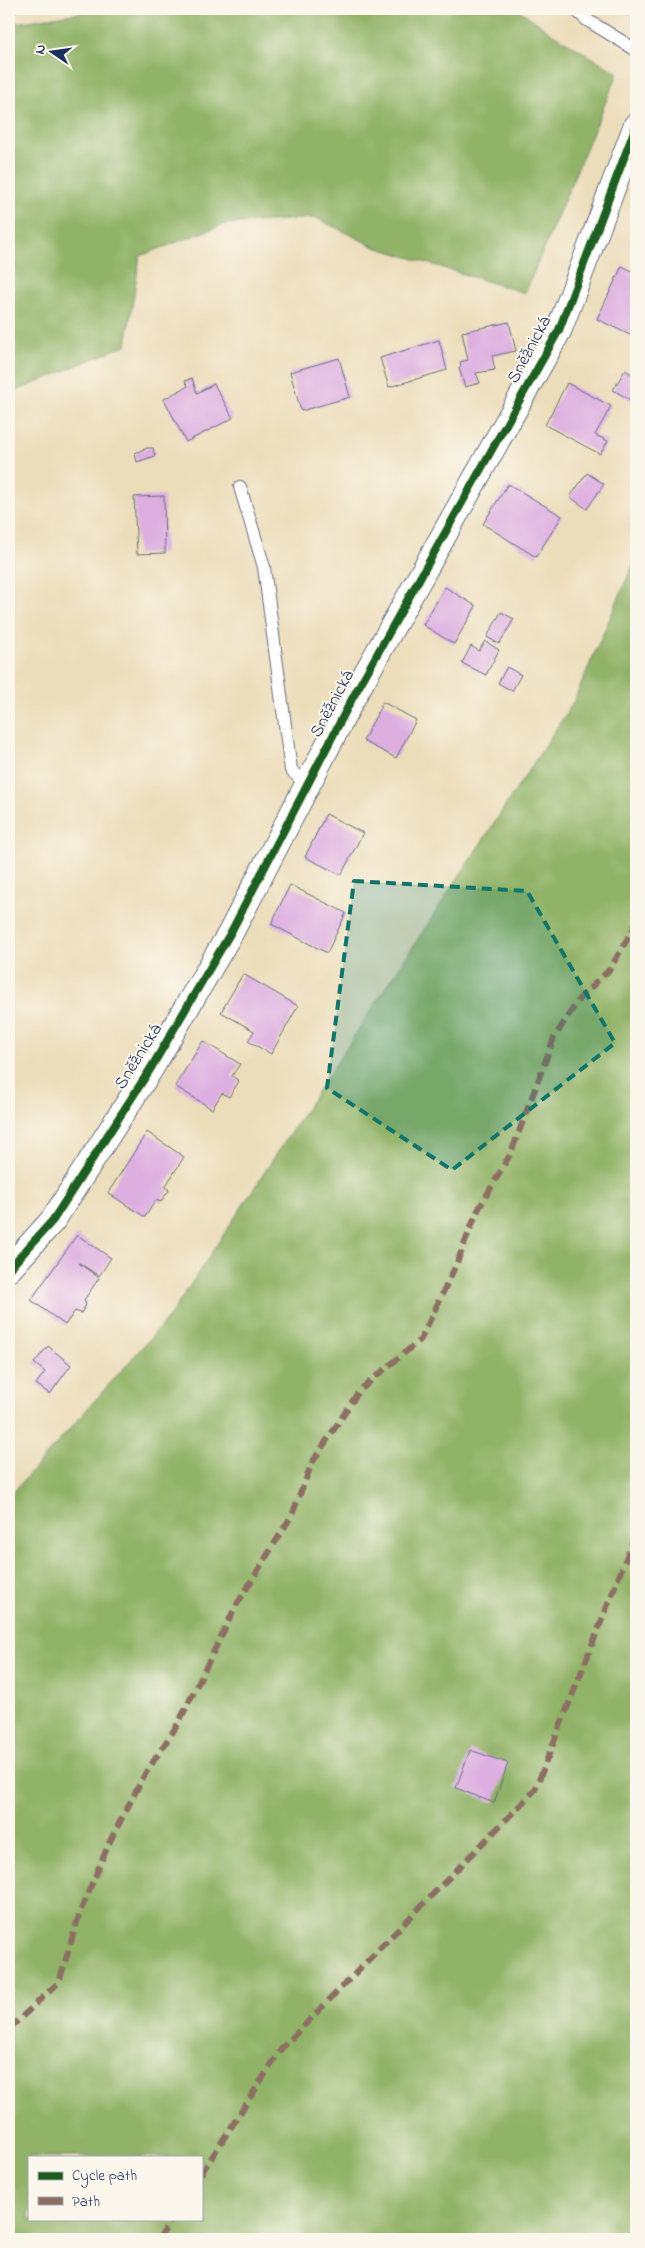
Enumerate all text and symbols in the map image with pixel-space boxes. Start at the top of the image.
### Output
north arrow [28,28,78,78]
text: N [30,42,52,56]
street label: Sněžnická [501,312,559,388]
street label: Sněžnická [304,666,362,742]
street label: Sněžnická [109,1019,169,1095]
legend [28,2156,202,2220]
text: Cycle path [72,2165,137,2188]
text: Path [72,2191,100,2213]

